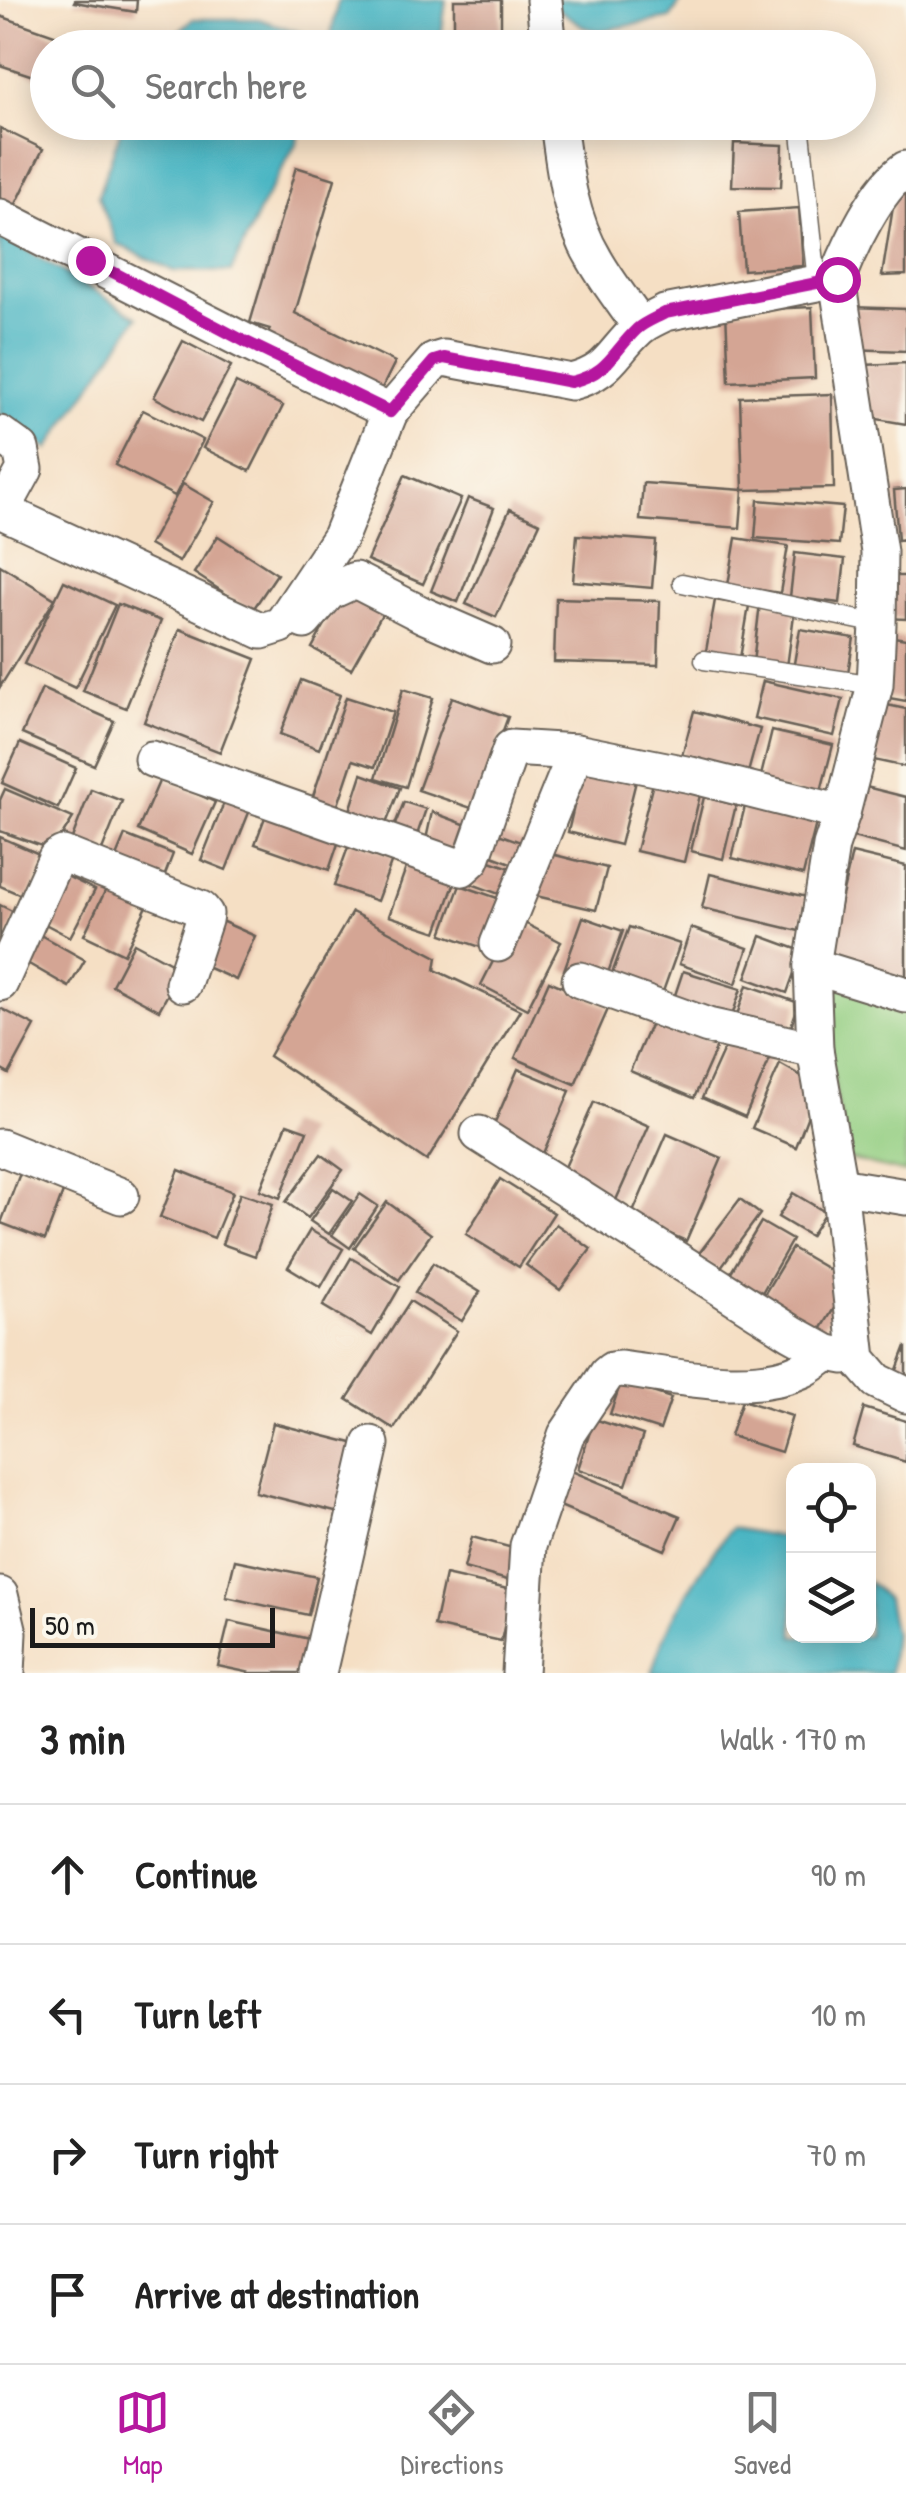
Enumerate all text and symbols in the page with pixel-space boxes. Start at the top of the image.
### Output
search box [30,30,876,140]
icon: search [65,58,120,113]
text: Search here [145,59,307,111]
route end [68,238,114,284]
route start [815,257,861,303]
map controls [786,1463,876,1643]
button: locate [786,1463,876,1553]
button: layers [786,1553,876,1643]
scale bar [30,1603,275,1648]
text: 50 m [45,1606,95,1644]
text: 3 min [40,1710,125,1767]
text: Walk · 170 m [720,1717,866,1760]
icon: ahead [40,1847,95,1902]
text: Continue [135,1848,257,1900]
text: 90 m [811,1853,866,1896]
icon: left [40,1987,95,2042]
text: Turn left [135,1988,260,2040]
text: 10 m [811,1993,866,2036]
icon: right [40,2127,95,2182]
text: Turn right [135,2128,278,2180]
text: 70 m [807,2133,866,2176]
icon: arrive [40,2267,95,2322]
text: Arrive at destination [135,2268,419,2320]
tab: Map [115,2385,170,2483]
tab: Directions [400,2385,503,2483]
tab: Saved [734,2385,791,2483]

